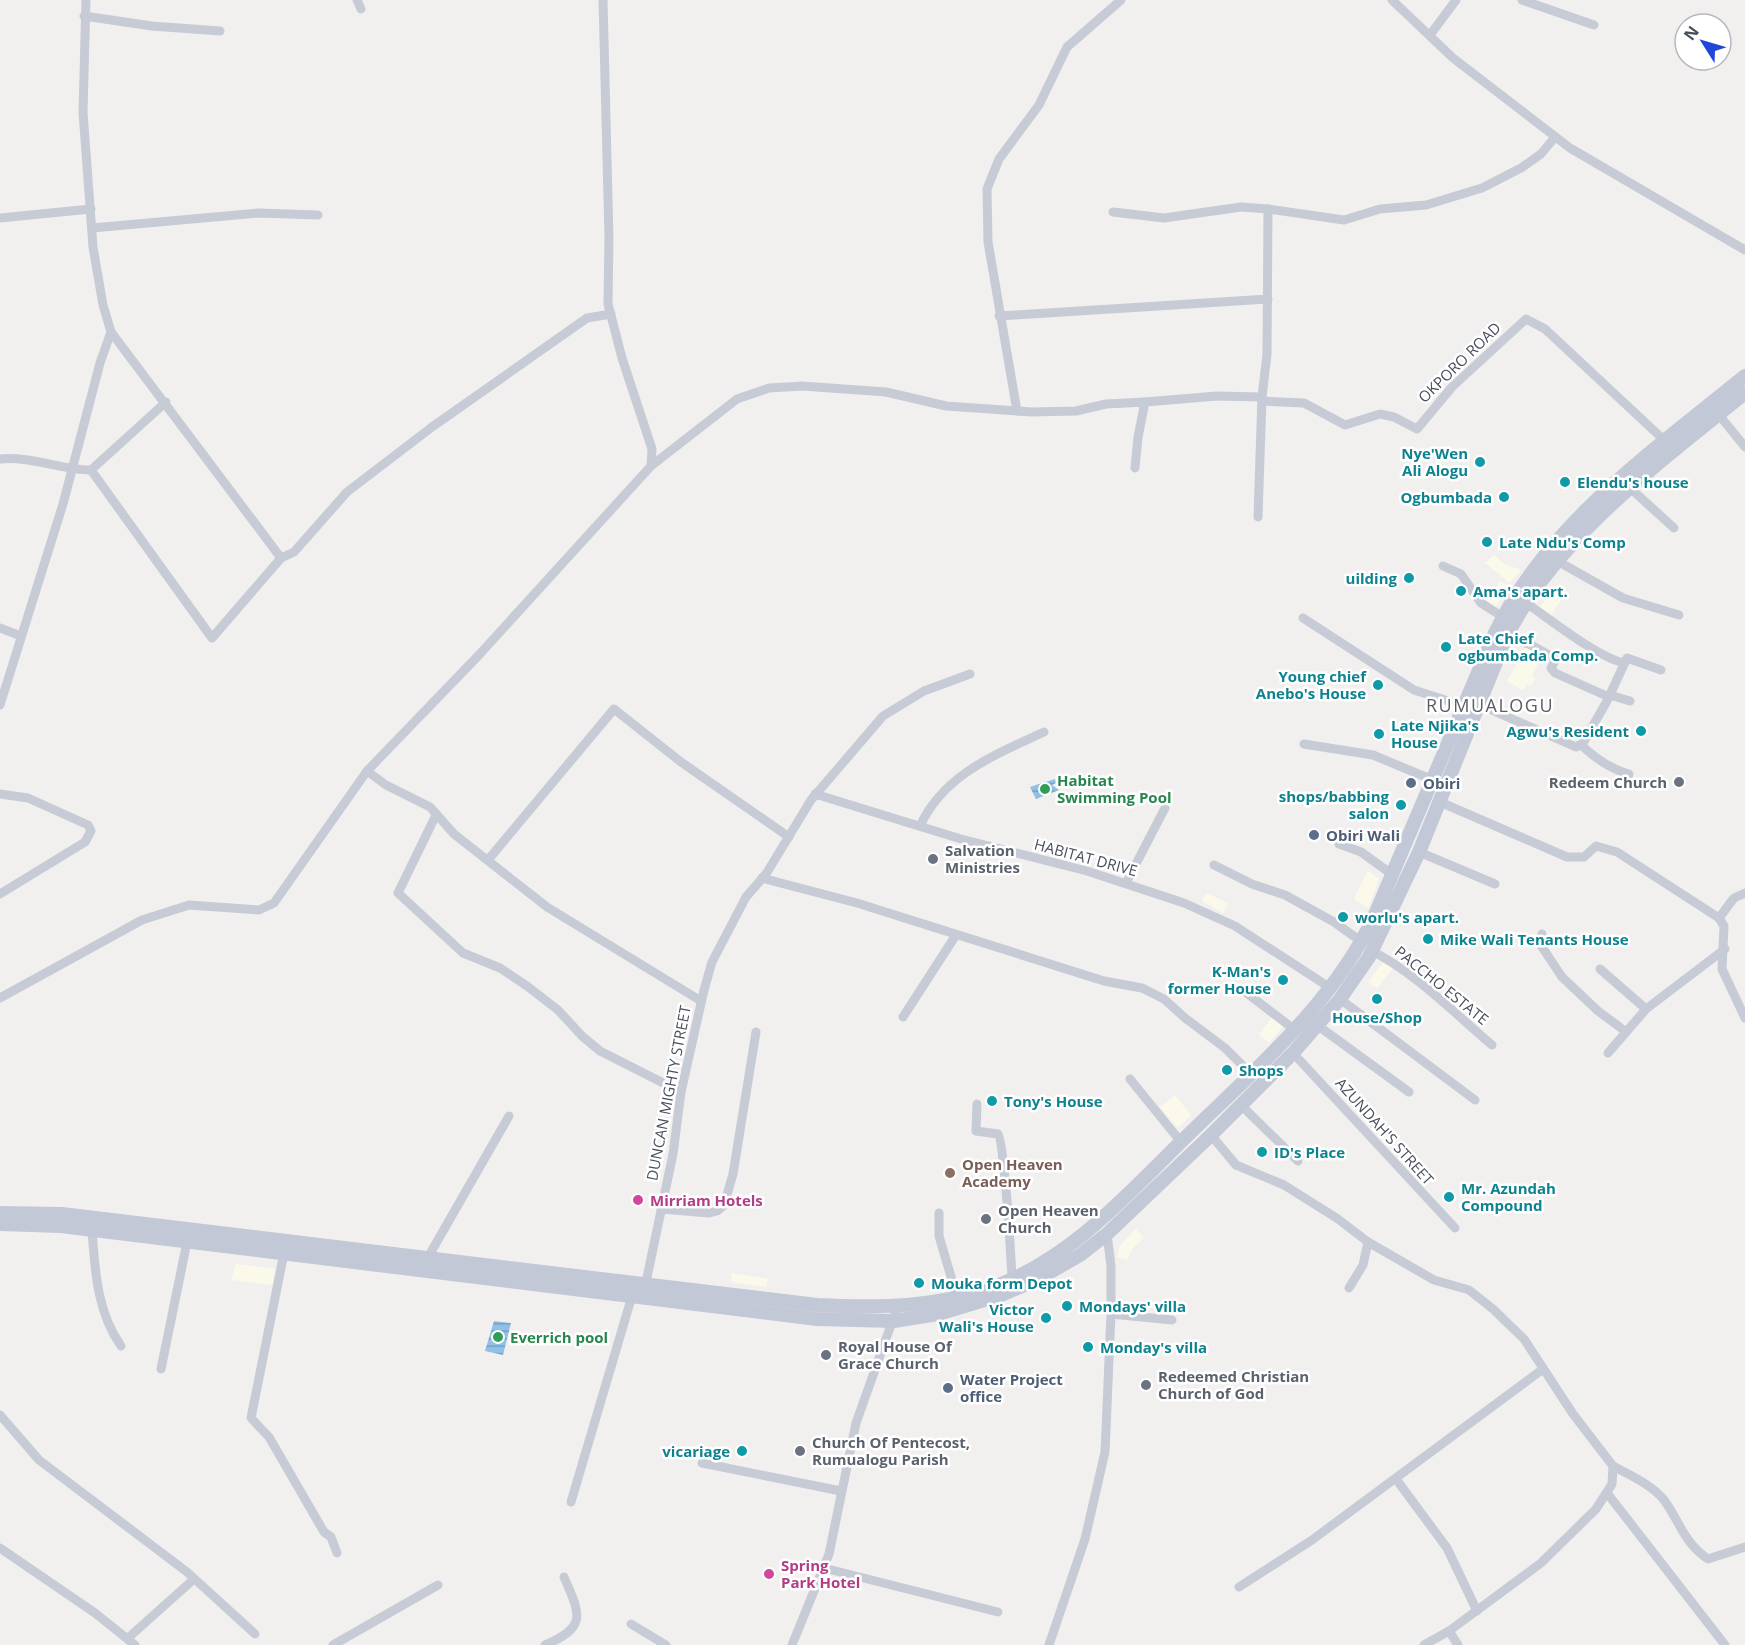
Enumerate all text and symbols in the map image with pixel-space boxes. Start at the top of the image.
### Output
north arrow [1673,12,1733,72]
text: N [1678,21,1704,45]
street label: OKPORO ROAD [1413,317,1505,407]
place label: Nye'Wen Ali Alogu [1401,443,1468,480]
marker: Nye'Wen Ali Alogu [1473,455,1487,469]
place label: Elendu's house [1577,472,1689,492]
marker: Elendu's house [1558,475,1572,489]
place label: Ogbumbada [1400,487,1492,507]
marker: Ogbumbada [1497,490,1511,504]
place label: Late Ndu's Comp [1499,532,1626,552]
marker: Late Ndu's Comp [1480,535,1494,549]
place label: uilding [1346,568,1398,588]
marker: uilding [1402,571,1416,585]
place label: Ama's apart. [1473,581,1568,601]
marker: Ama's apart. [1454,584,1468,598]
place label: Late Chief ogbumbada Comp. [1458,628,1598,665]
marker: Late Chief ogbumbada Comp. [1439,640,1453,654]
place label: Young chief Anebo's House [1256,666,1367,703]
marker: Young chief Anebo's House [1371,678,1385,692]
district label: RUMUALOGU [1426,693,1554,717]
place label: Late Njika's House [1391,715,1479,752]
place label: Agwu's Resident [1507,721,1629,741]
marker: Agwu's Resident [1634,724,1648,738]
marker: Late Njika's House [1372,727,1386,741]
place label: Habitat Swimming Pool [1057,770,1172,807]
place label: Redeem Church [1549,772,1667,792]
place label: Obiri [1423,773,1460,793]
marker: Redeem Church [1672,775,1686,789]
marker: Obiri [1404,776,1418,790]
marker: Habitat Swimming Pool [1038,782,1052,796]
place label: shops/babbing salon [1279,786,1390,823]
marker: shops/babbing salon [1394,798,1408,812]
place label: Obiri Wali [1326,825,1400,845]
marker: Obiri Wali [1307,828,1321,842]
street label: HABITAT DRIVE [1032,834,1140,880]
place label: Salvation Ministries [945,840,1020,877]
marker: Salvation Ministries [926,852,940,866]
place label: worlu's apart. [1355,907,1459,927]
marker: worlu's apart. [1336,910,1350,924]
place label: Mike Wali Tenants House [1440,929,1629,949]
marker: Mike Wali Tenants House [1421,932,1435,946]
street label: PACCHO ESTATE [1391,941,1493,1029]
place label: K-Man's former House [1168,961,1271,998]
marker: K-Man's former House [1276,973,1290,987]
marker: House/Shop [1370,992,1384,1006]
street label: DUNCAN MIGHTY STREET [641,1003,695,1182]
place label: House/Shop [1332,1007,1422,1027]
place label: Shops [1239,1060,1283,1080]
marker: Shops [1220,1063,1234,1077]
street label: AZUNDAH'S STREET [1331,1073,1439,1189]
place label: Tony's House [1004,1091,1103,1111]
marker: Tony's House [985,1094,999,1108]
place label: ID's Place [1274,1142,1345,1162]
marker: ID's Place [1255,1145,1269,1159]
place label: Open Heaven Academy [962,1154,1063,1191]
marker: Open Heaven Academy [943,1166,957,1180]
place label: Mr. Azundah Compound [1461,1178,1556,1215]
place label: Mirriam Hotels [650,1190,763,1210]
marker: Mr. Azundah Compound [1442,1190,1456,1204]
marker: Mirriam Hotels [631,1193,645,1207]
place label: Open Heaven Church [998,1200,1099,1237]
marker: Open Heaven Church [979,1212,993,1226]
place label: Mouka form Depot [931,1273,1073,1293]
marker: Mouka form Depot [912,1276,926,1290]
place label: Mondays' villa [1079,1296,1186,1316]
place label: Victor Wali's House [939,1299,1034,1336]
marker: Mondays' villa [1060,1299,1074,1313]
marker: Victor Wali's House [1039,1311,1053,1325]
place label: Everrich pool [510,1327,608,1347]
marker: Everrich pool [491,1330,505,1344]
place label: Royal House Of Grace Church [838,1336,953,1373]
place label: Monday's villa [1100,1337,1207,1357]
marker: Monday's villa [1081,1340,1095,1354]
marker: Royal House Of Grace Church [819,1348,833,1362]
place label: Redeemed Christian Church of God [1158,1366,1309,1403]
place label: Water Project office [960,1369,1063,1406]
marker: Redeemed Christian Church of God [1139,1378,1153,1392]
marker: Water Project office [941,1381,955,1395]
place label: Church Of Pentecost, Rumualogu Parish [812,1432,970,1469]
place label: vicariage [662,1441,730,1461]
marker: vicariage [735,1444,749,1458]
marker: Church Of Pentecost, Rumualogu Parish [793,1444,807,1458]
place label: Spring Park Hotel [781,1555,860,1592]
marker: Spring Park Hotel [762,1567,776,1581]

